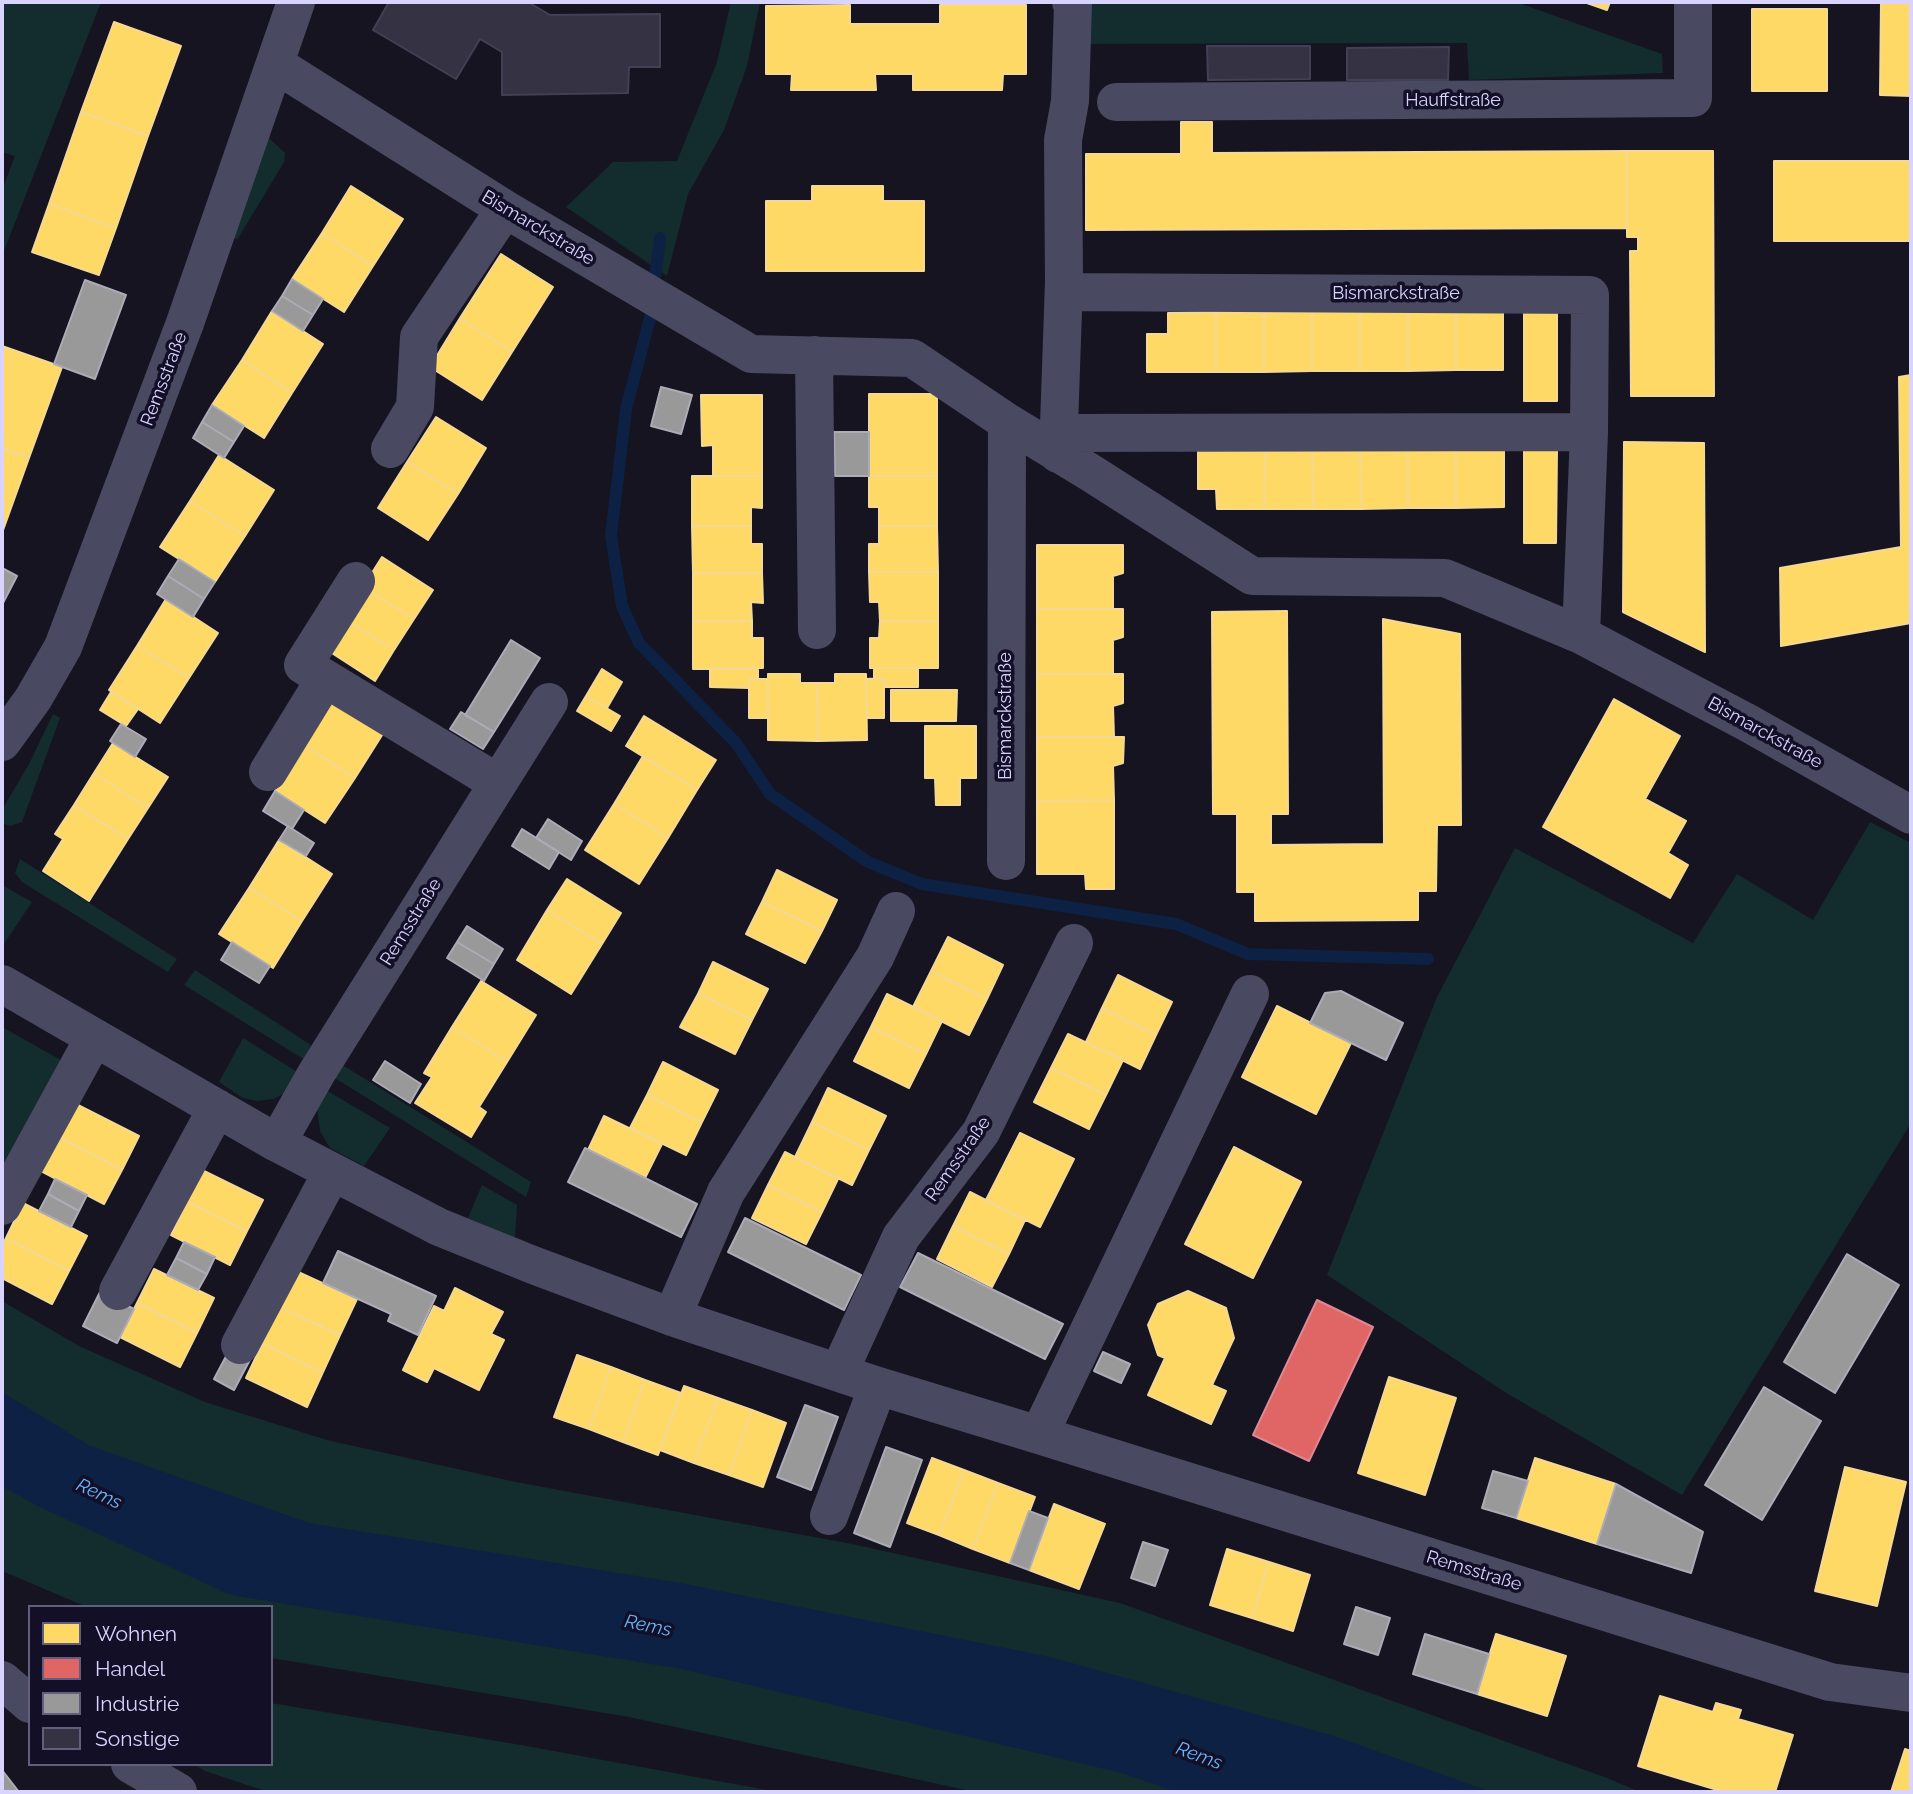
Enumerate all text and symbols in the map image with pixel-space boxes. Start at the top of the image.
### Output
street label: Hauffstraße [1405,90,1501,112]
street label: Bismarckstraße [478,186,598,270]
street label: Bismarckstraße [1332,283,1460,305]
street label: Remsstraße [136,329,192,429]
street label: Bismarckstraße [995,652,1017,780]
street label: Bismarckstraße [1704,693,1826,773]
street label: Remsstraße [376,874,446,970]
street label: Remsstraße [921,1112,995,1206]
water label: Rems [73,1474,125,1514]
street label: Remsstraße [1424,1546,1524,1596]
legend [28,1605,273,1766]
water label: Rems [623,1610,673,1642]
text: Wohnen [95,1621,177,1646]
text: Handel [95,1656,165,1681]
text: Industrie [95,1691,179,1716]
text: Sonstige [95,1726,180,1751]
water label: Rems [1173,1737,1225,1775]

